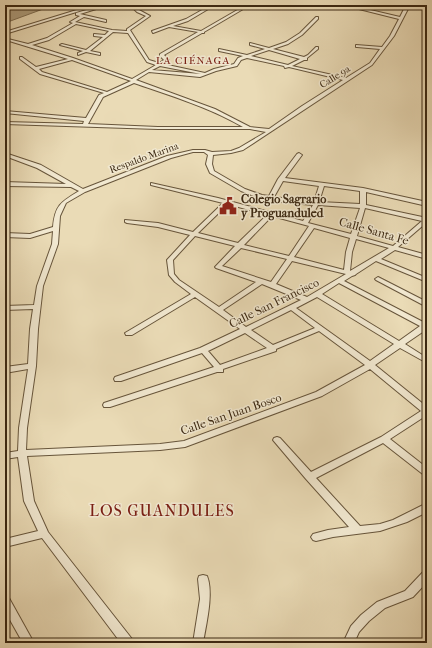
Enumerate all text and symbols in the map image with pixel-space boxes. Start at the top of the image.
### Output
district label: LA CIÉNAGA [156,54,230,67]
street label: Calle 9a [317,63,353,91]
street label: Respaldo Marina [108,140,181,176]
place label: Colegio Sagrario y Proguanduled [240,192,326,221]
public building icon: Colegio Sagrario y Proguanduled [218,196,238,216]
street label: Calle Santa Fe [337,214,411,248]
street label: Calle San Francisco [227,275,321,331]
street label: Calle San Juan Bosco [179,390,283,438]
district label: LOS GUANDULES [89,501,235,520]

